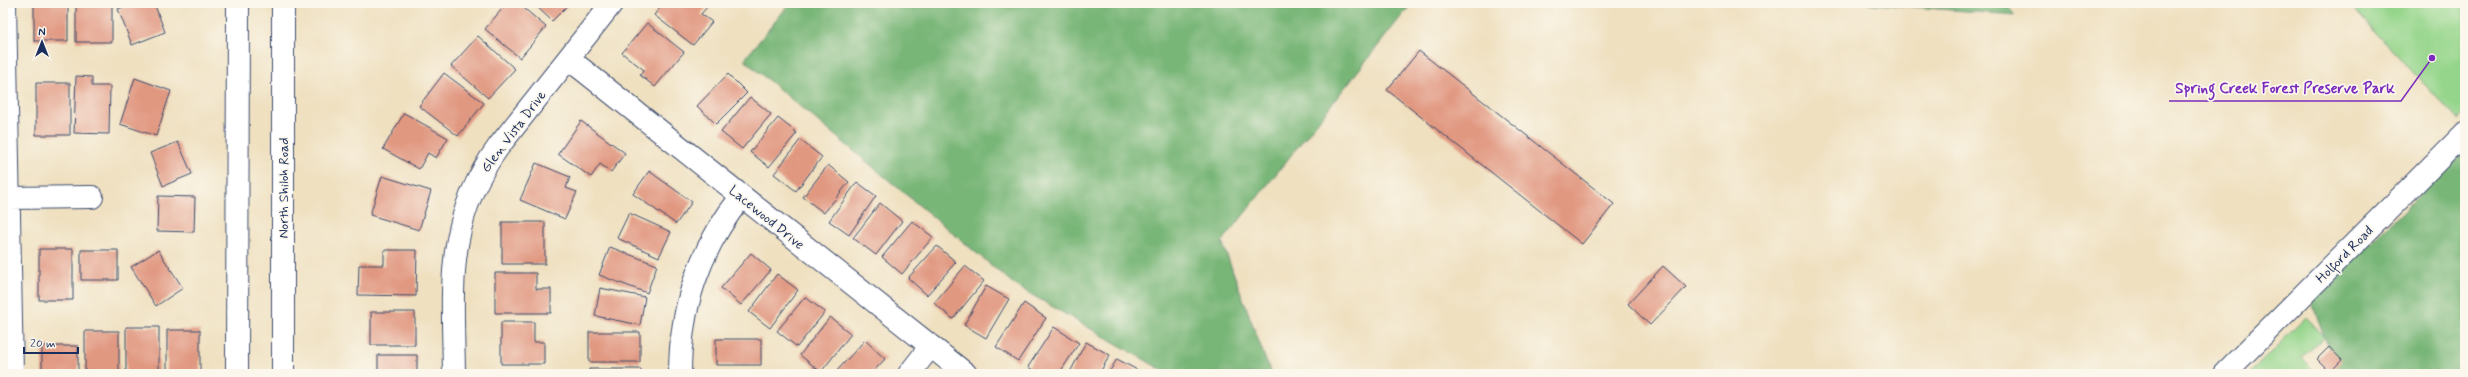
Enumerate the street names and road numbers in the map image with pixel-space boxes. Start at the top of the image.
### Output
street label: Glen Vista Drive [477,87,551,176]
street label: North Shiloh Road [275,137,293,239]
street label: Lacewood Drive [725,182,808,254]
street label: Holford Road [2312,222,2379,289]

